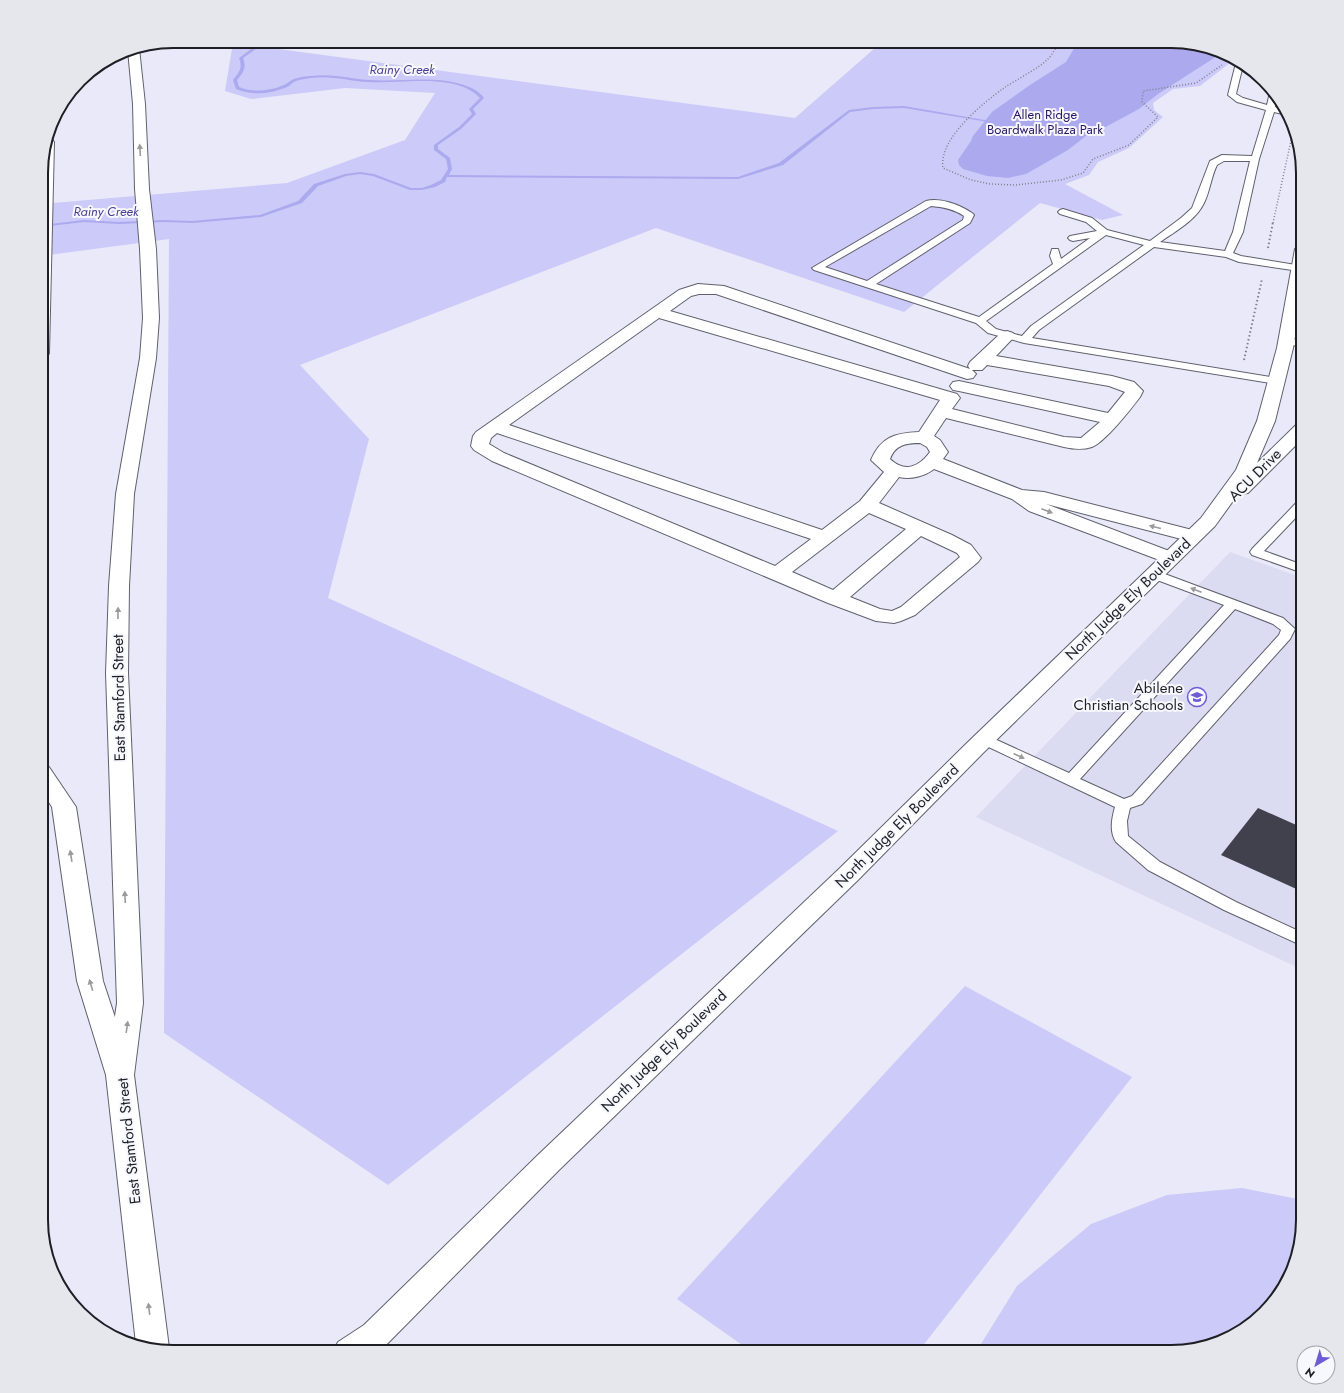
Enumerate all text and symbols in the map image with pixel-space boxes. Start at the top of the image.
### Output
water label: Rainy Creek [370,60,435,79]
park label: Allen Ridge Boardwalk Plaza Park [987,105,1103,139]
one-way arrow [137,144,144,156]
water label: Rainy Creek [74,202,139,221]
street label: ACU Drive [1224,443,1287,506]
one-way arrow [1041,509,1053,515]
one-way arrow [1149,523,1161,529]
street label: North Judge Ely Boulevard [1060,533,1196,665]
one-way arrow [1191,587,1202,593]
one-way arrow [115,607,122,619]
street label: East Stamford Street [107,634,131,762]
place label: Abilene Christian Schools [1074,677,1183,716]
school or university icon: Abilene Christian Schools [1186,686,1208,708]
one-way arrow [1013,753,1024,759]
street label: North Judge Ely Boulevard [830,759,964,893]
one-way arrow [68,850,74,862]
one-way arrow [122,890,128,903]
one-way arrow [88,978,94,991]
street label: North Judge Ely Boulevard [596,985,732,1117]
one-way arrow [124,1021,130,1033]
street label: East Stamford Street [111,1076,147,1205]
one-way arrow [146,1303,152,1315]
north arrow [1296,1345,1336,1385]
text: N [1301,1364,1318,1382]

